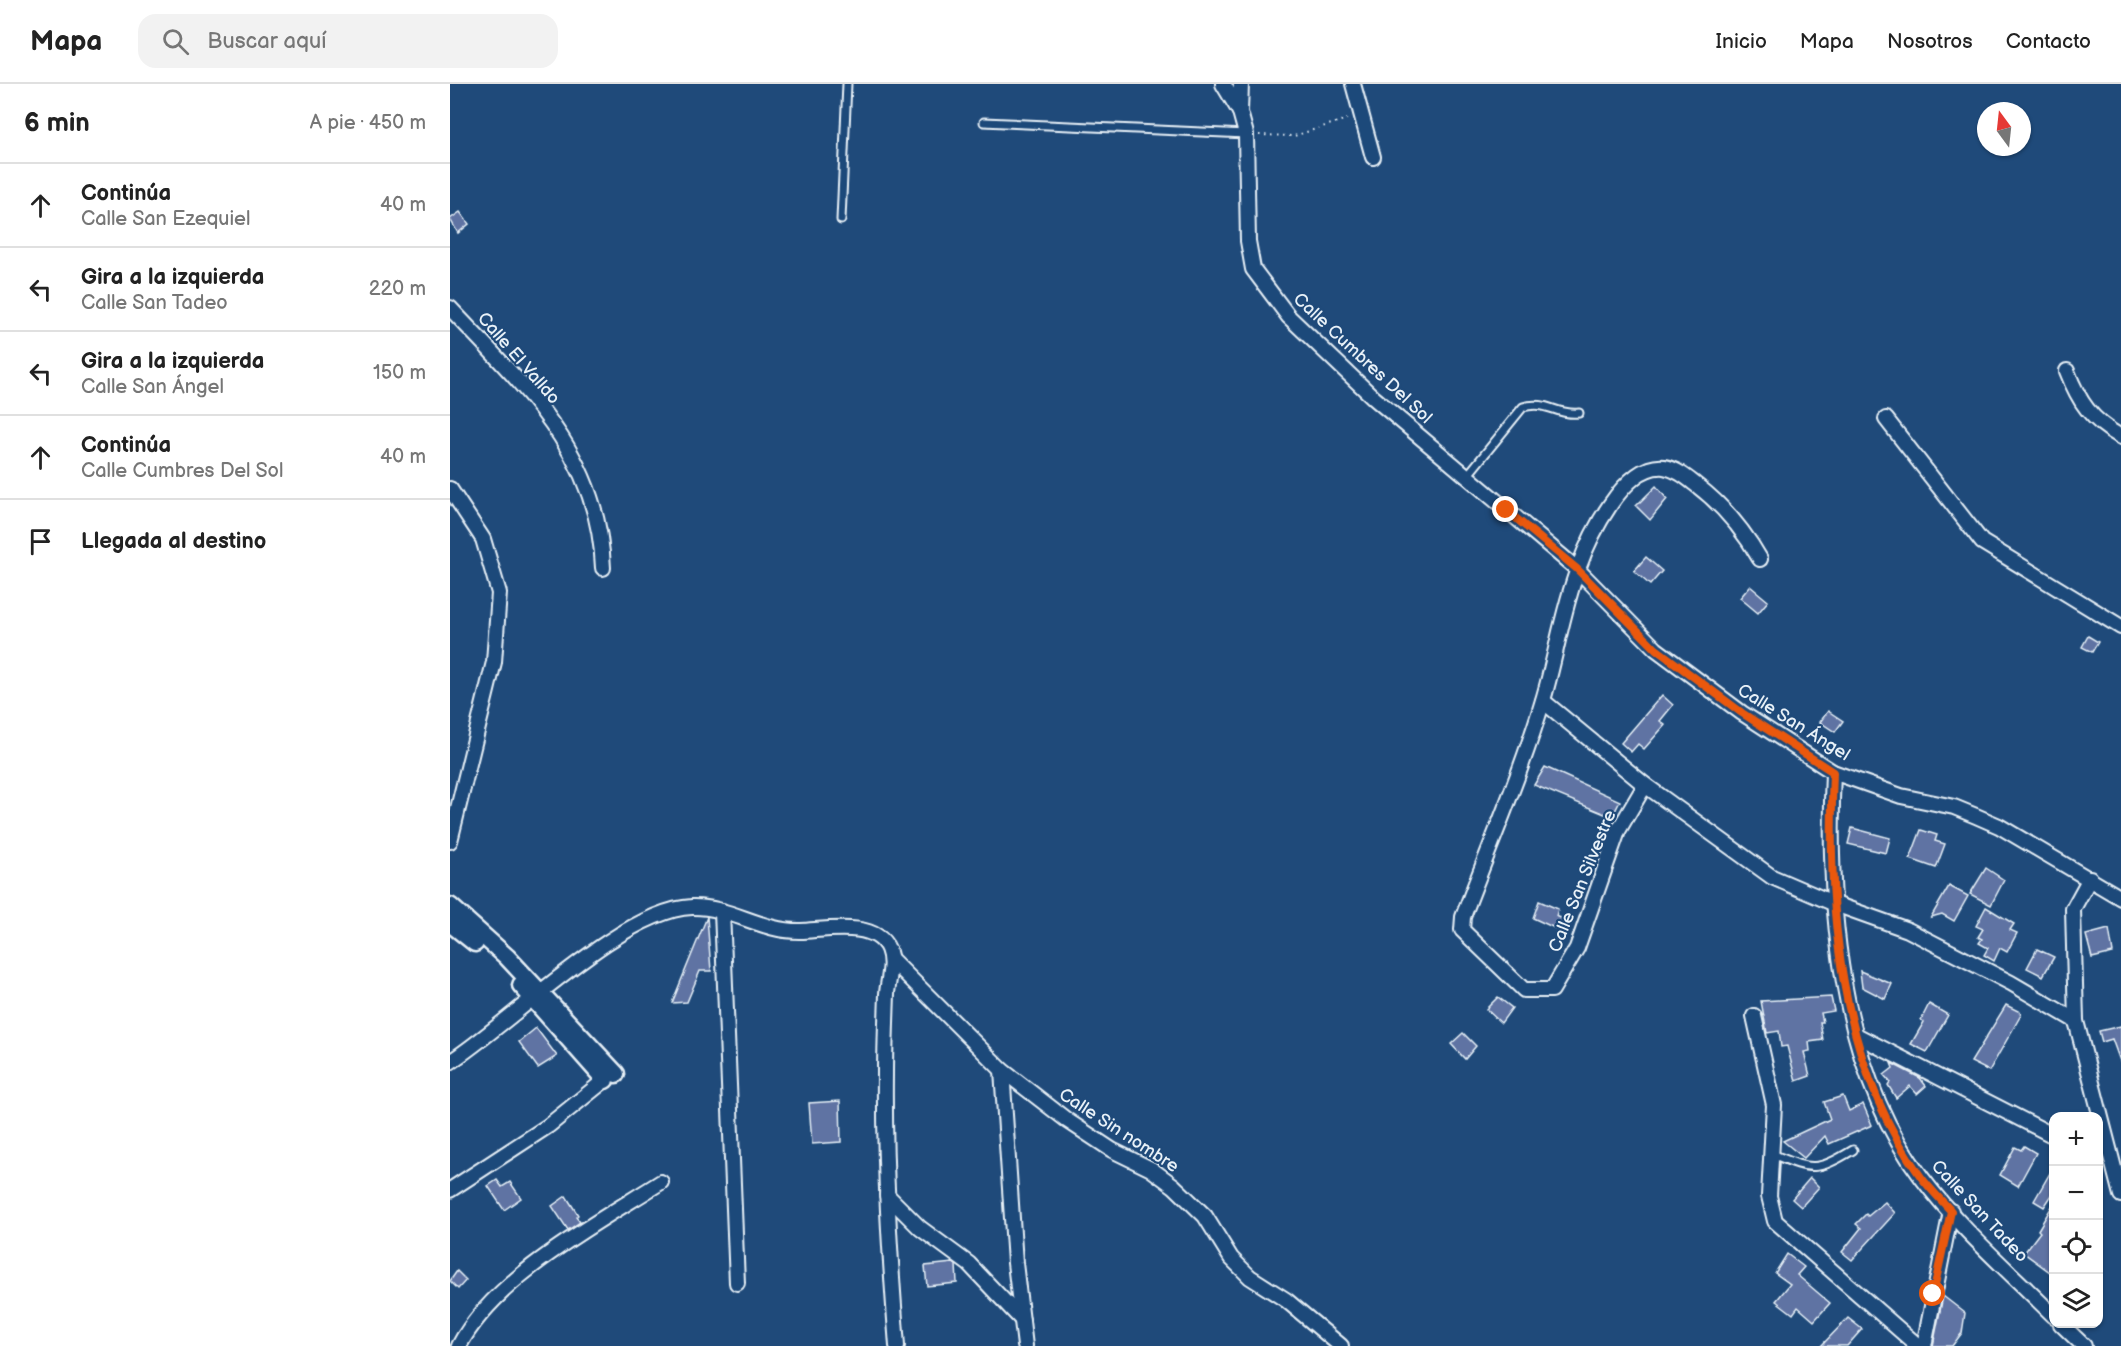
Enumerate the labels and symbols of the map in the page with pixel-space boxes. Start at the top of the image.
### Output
north arrow [1977,102,2031,156]
street label: Calle Cumbres Del Sol [1289,289,1436,428]
street label: Calle El Valldo [473,308,564,409]
route end [1492,496,1518,522]
street label: Calle San Ángel [1734,678,1855,765]
street label: Calle San Silvestre [1544,807,1621,955]
street label: Calle Sin nombre [1055,1084,1183,1177]
street label: Calle San Tadeo [1927,1156,2032,1267]
route start [1919,1280,1945,1306]

